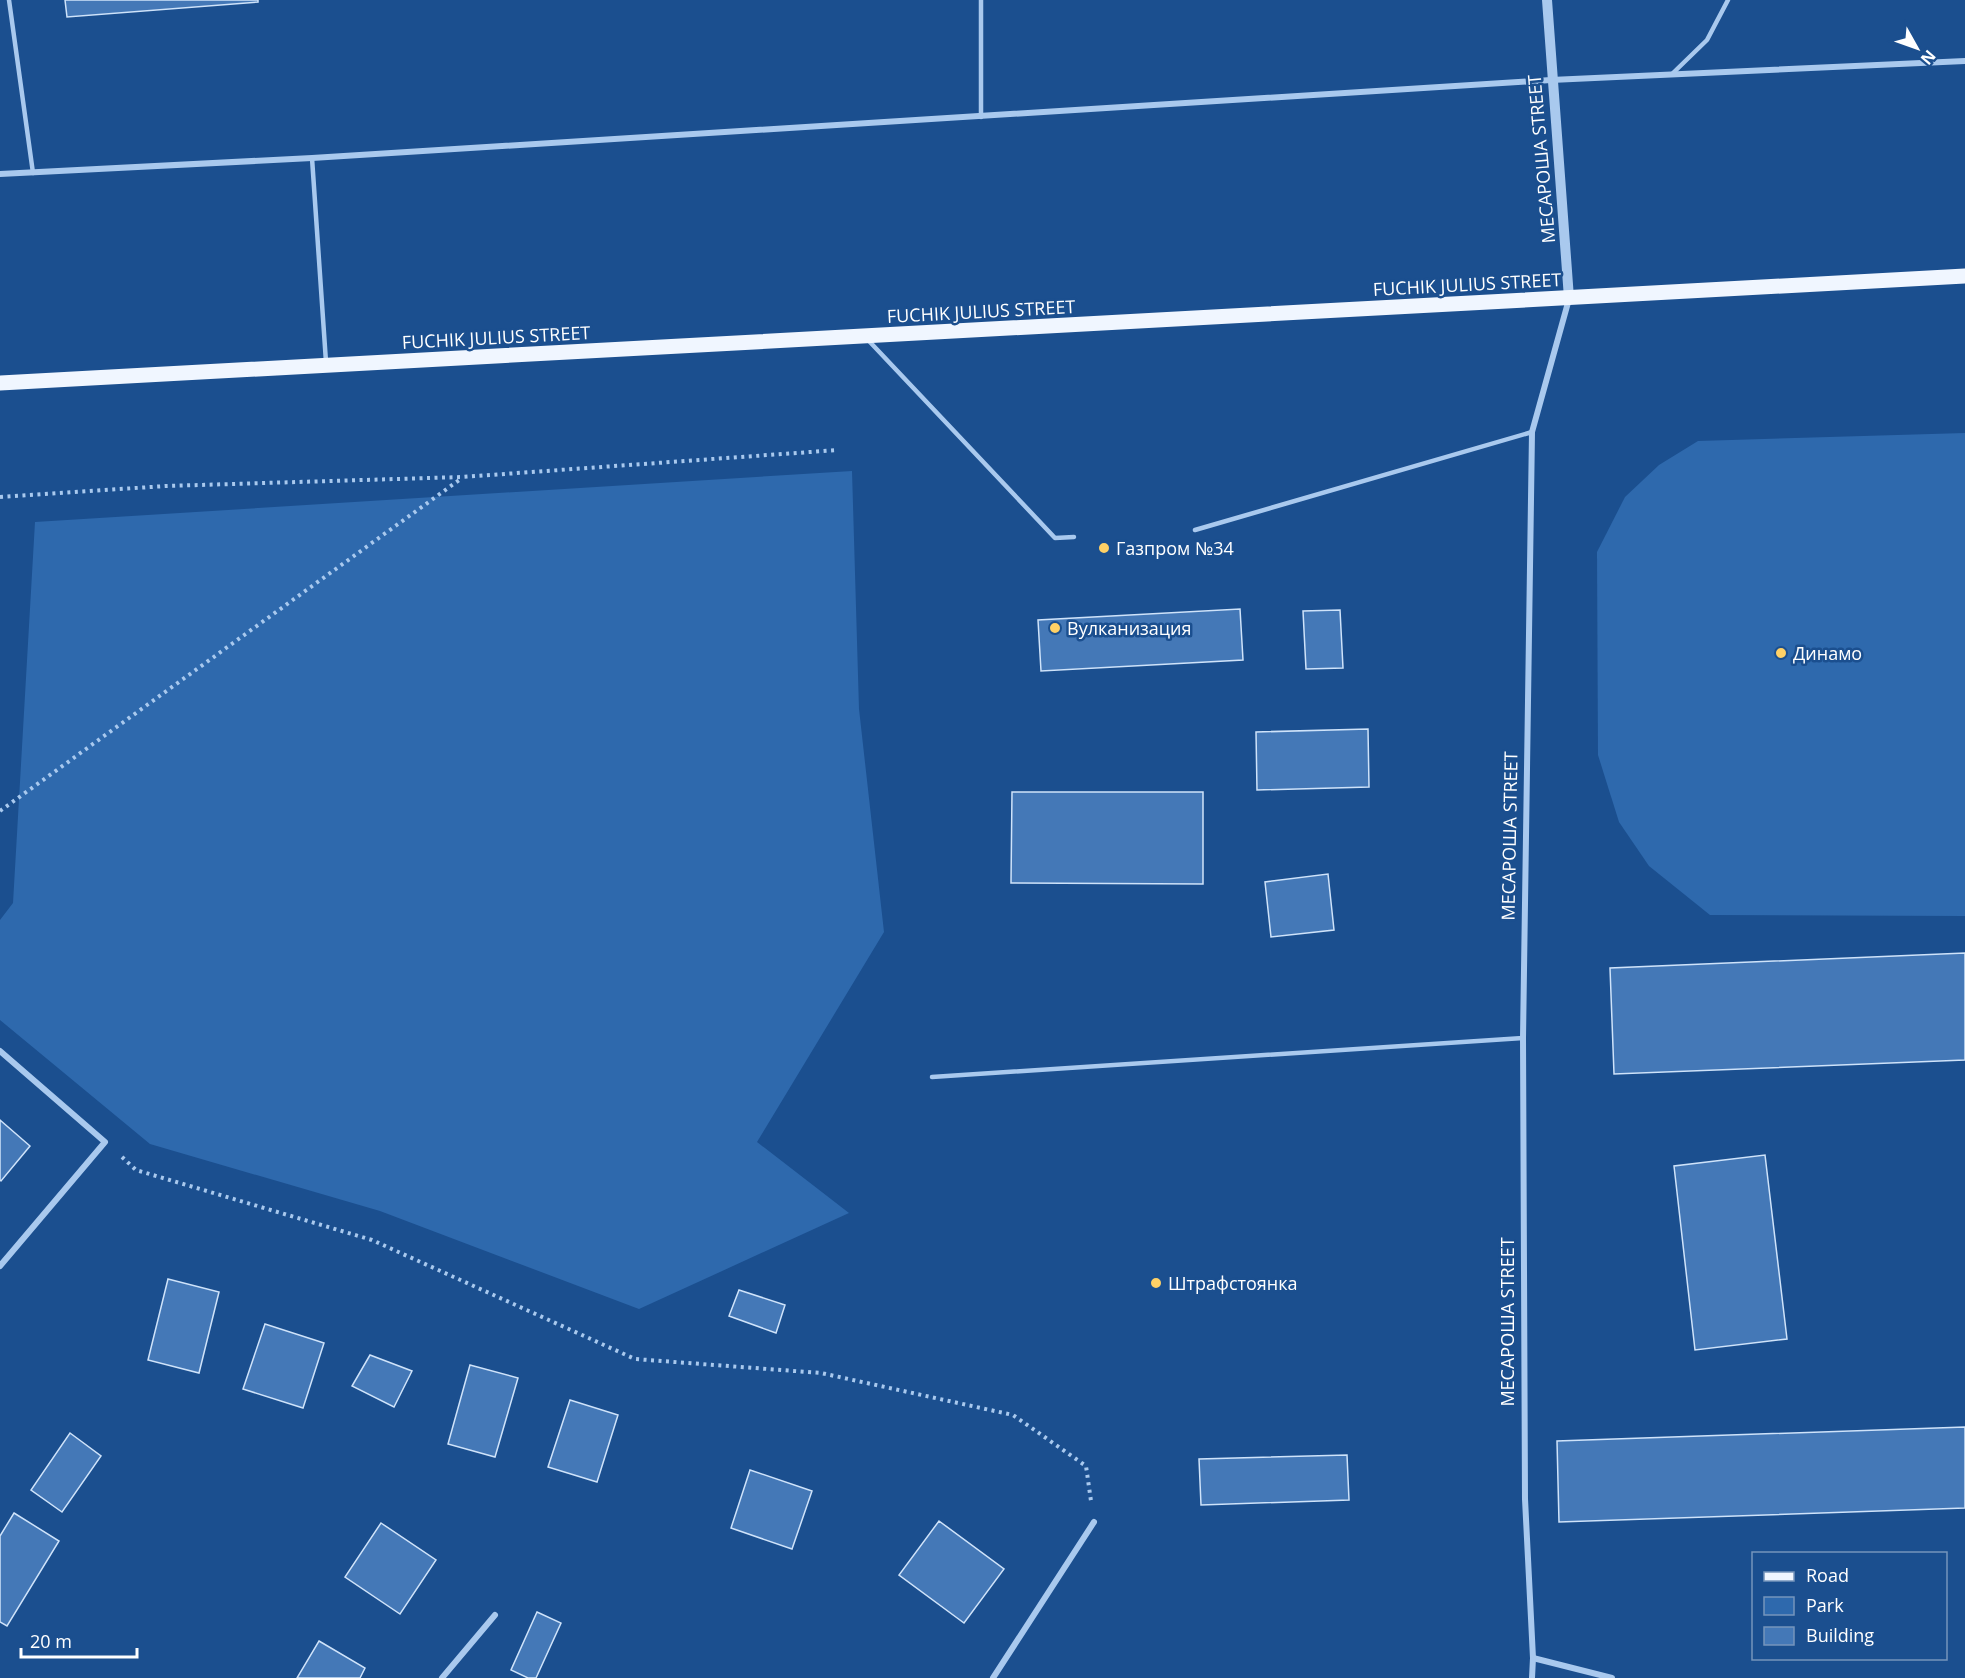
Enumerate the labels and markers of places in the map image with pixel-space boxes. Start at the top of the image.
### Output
place label: Газпром №34 [1116,536,1234,560]
marker: Газпром №34 [1097,541,1111,555]
place label: Вулканизация [1067,616,1191,640]
marker: Вулканизация [1048,621,1062,635]
place label: Динамо [1793,641,1862,665]
marker: Динамо [1774,646,1788,660]
place label: Штрафстоянка [1168,1271,1298,1295]
marker: Штрафстоянка [1149,1276,1163,1290]

